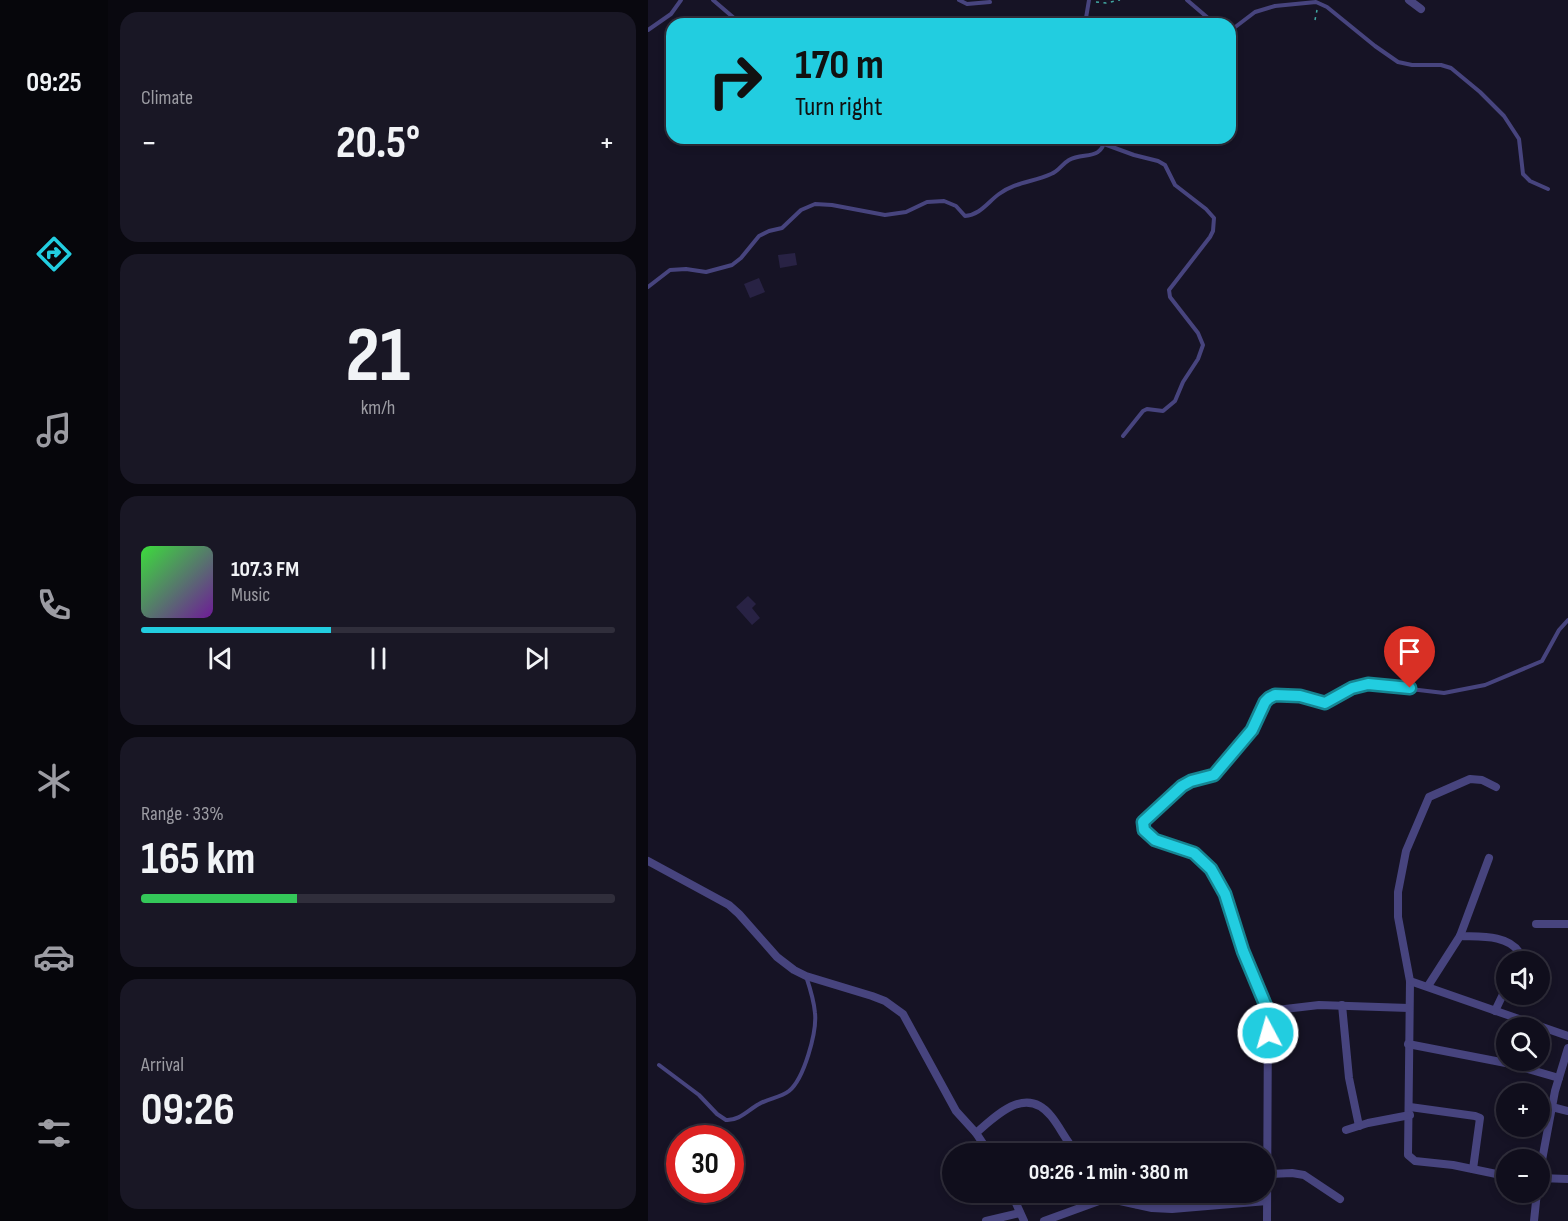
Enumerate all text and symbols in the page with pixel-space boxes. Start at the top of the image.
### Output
text: 170 m [795,40,884,91]
icon: right [696,42,774,120]
text: 09:25 [26,67,82,99]
text: Climate [141,86,193,110]
text: Turn right [795,91,882,123]
text: 20.5° [336,116,420,171]
text: − [141,123,157,163]
text: + [599,123,615,163]
icon: directions [33,233,75,275]
text: 21 [346,310,410,403]
text: km/h [361,396,395,420]
icon: music [33,409,75,451]
text: 107.3 FM [231,556,299,583]
text: Music [231,583,270,607]
icon: phone [33,584,75,626]
pin [1384,626,1435,688]
icon: arrive [1393,635,1426,668]
icon: previous [204,642,237,675]
icon: pause [362,642,395,675]
icon: next [520,642,553,675]
icon: climate [33,760,75,802]
text: Range · 33% [141,802,224,826]
text: 165 km [141,832,255,887]
icon: car [33,936,75,978]
map controls [1496,951,1550,1203]
button: sound [1496,951,1550,1005]
position arrow [1236,1001,1300,1065]
button: search [1496,1017,1550,1071]
text: Arrival [141,1053,184,1077]
text: 09:26 [141,1083,235,1138]
button: + [1496,1083,1550,1137]
icon: filters [33,1112,75,1154]
speed limit sign: 30 [666,1125,744,1203]
button: − [1496,1149,1550,1203]
text: 09:26 · 1 min · 380 m [1029,1159,1188,1186]

